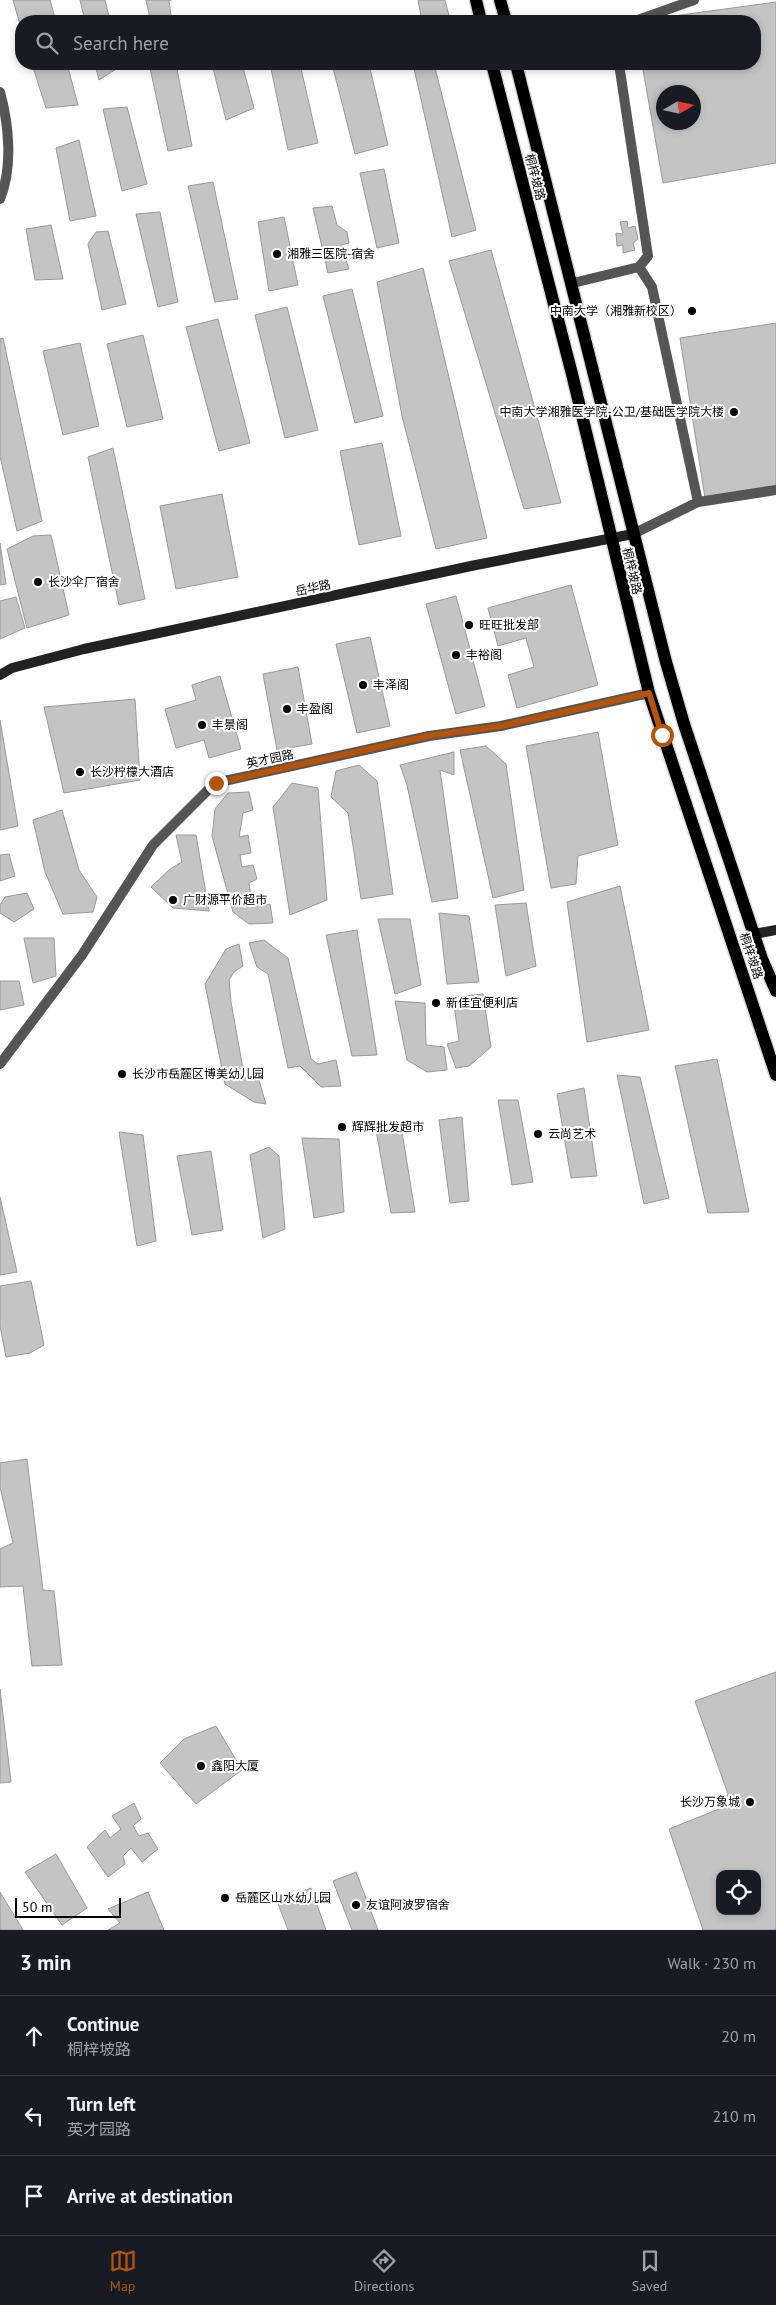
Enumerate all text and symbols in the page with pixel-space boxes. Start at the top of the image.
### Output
search box [15,15,761,70]
icon: search [33,29,61,57]
text: Search here [73,31,169,55]
north arrow [656,85,701,130]
street label: 桐梓坡路 [522,152,549,202]
place label: 湘雅三医院-宿舍 [287,246,375,261]
marker: 湘雅三医院-宿舍 [271,248,283,260]
place label: 中南大学（湘雅新校区） [550,303,682,318]
marker: 中南大学（湘雅新校区） [686,305,698,317]
place label: 中南大学湘雅医学院-公卫/基础医学院大楼 [499,404,724,419]
marker: 中南大学湘雅医学院-公卫/基础医学院大楼 [728,406,740,418]
street label: 桐梓坡路 [620,546,645,596]
place label: 长沙伞厂宿舍 [48,574,120,589]
marker: 长沙伞厂宿舍 [32,576,44,588]
street label: 岳华路 [294,576,332,599]
place label: 旺旺批发部 [479,617,539,632]
marker: 旺旺批发部 [463,619,475,631]
place label: 丰裕阁 [466,647,502,662]
marker: 丰裕阁 [450,649,462,661]
place label: 丰泽阁 [373,677,409,692]
marker: 丰泽阁 [357,679,369,691]
place label: 丰盈阁 [297,701,333,716]
marker: 丰盈阁 [281,703,293,715]
place label: 丰景阁 [212,717,248,732]
marker: 丰景阁 [196,719,208,731]
route start [651,724,674,747]
street label: 英才园路 [245,746,295,771]
place label: 长沙柠檬大酒店 [90,764,174,779]
marker: 长沙柠檬大酒店 [74,766,86,778]
route end [205,772,228,795]
place label: 广财源平价超市 [183,892,267,907]
marker: 广财源平价超市 [167,894,179,906]
street label: 桐梓坡路 [737,931,766,981]
place label: 新佳宜便利店 [446,995,518,1010]
marker: 新佳宜便利店 [430,997,442,1009]
place label: 长沙市岳麓区博美幼儿园 [132,1066,264,1081]
marker: 长沙市岳麓区博美幼儿园 [116,1068,128,1080]
place label: 辉辉批发超市 [352,1119,424,1134]
marker: 辉辉批发超市 [336,1121,348,1133]
place label: 云尚艺术 [548,1126,596,1141]
marker: 云尚艺术 [532,1128,544,1140]
place label: 鑫阳大厦 [211,1758,259,1773]
marker: 鑫阳大厦 [195,1760,207,1772]
place label: 长沙万象城 [680,1794,740,1809]
marker: 长沙万象城 [744,1796,756,1808]
map controls [716,1870,761,1915]
button: locate [716,1870,761,1915]
place label: 岳麓区山水幼儿园 [235,1890,331,1905]
marker: 岳麓区山水幼儿园 [219,1892,231,1904]
scale bar [15,1895,121,1918]
place label: 友谊阿波罗宿舍 [366,1897,450,1912]
text: 50 m [22,1898,52,1916]
marker: 友谊阿波罗宿舍 [350,1899,362,1911]
text: 3 min [20,1949,71,1976]
text: Walk · 230 m [667,1953,756,1973]
text: Continue [67,2012,139,2036]
icon: ahead [20,2022,48,2050]
text: 20 m [721,2026,756,2046]
text: 桐梓坡路 [67,2039,131,2059]
text: Turn left [67,2092,136,2116]
icon: left [20,2102,48,2130]
text: 210 m [713,2106,756,2126]
text: 英才园路 [67,2119,131,2139]
icon: arrive [20,2182,48,2210]
text: Arrive at destination [67,2184,233,2208]
tab: Map [109,2247,137,2295]
tab: Directions [354,2247,414,2295]
tab: Saved [632,2247,667,2295]

